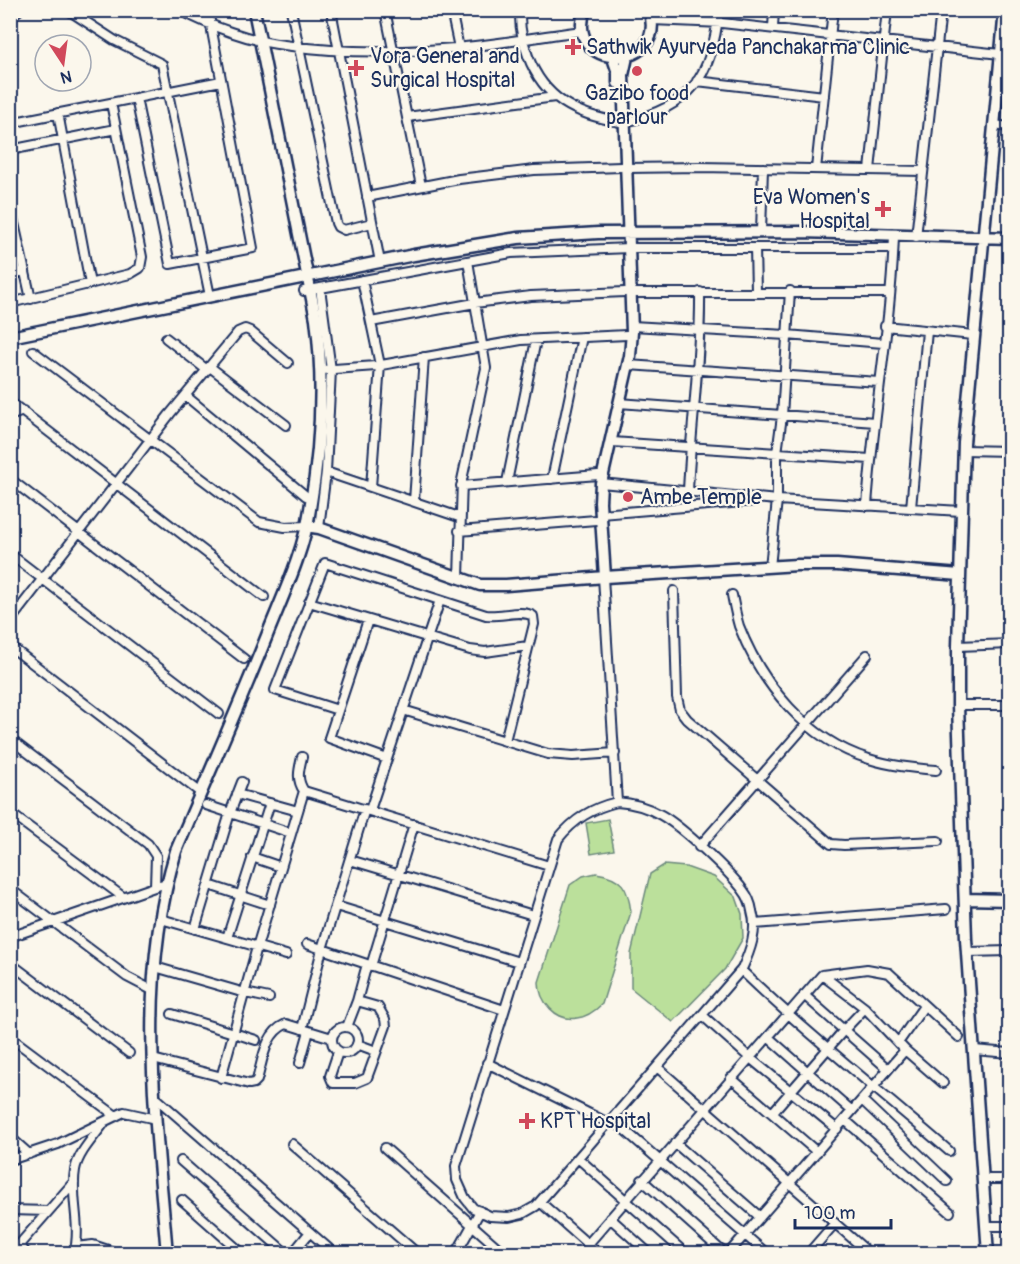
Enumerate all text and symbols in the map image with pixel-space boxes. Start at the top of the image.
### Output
north arrow [33,33,93,93]
place label: Sathwik Ayurveda Panchakarma Clinic [586,34,910,61]
marker: Sathwik Ayurveda Panchakarma Clinic [564,38,582,56]
place label: Vora General and Surgical Hospital [370,43,520,94]
marker: Vora General and Surgical Hospital [347,59,365,77]
marker: Gazibo food parlour [630,64,644,78]
text: N [58,66,74,88]
place label: Gazibo food parlour [585,80,689,131]
place label: Eva Women's Hospital [753,184,871,235]
marker: Eva Women's Hospital [874,200,892,218]
place label: Ambe Temple [640,484,762,511]
marker: Ambe Temple [621,490,635,504]
place label: KPT Hospital [540,1108,651,1135]
marker: KPT Hospital [518,1112,536,1130]
scale bar [795,1192,891,1230]
text: 100 m [804,1202,856,1225]

